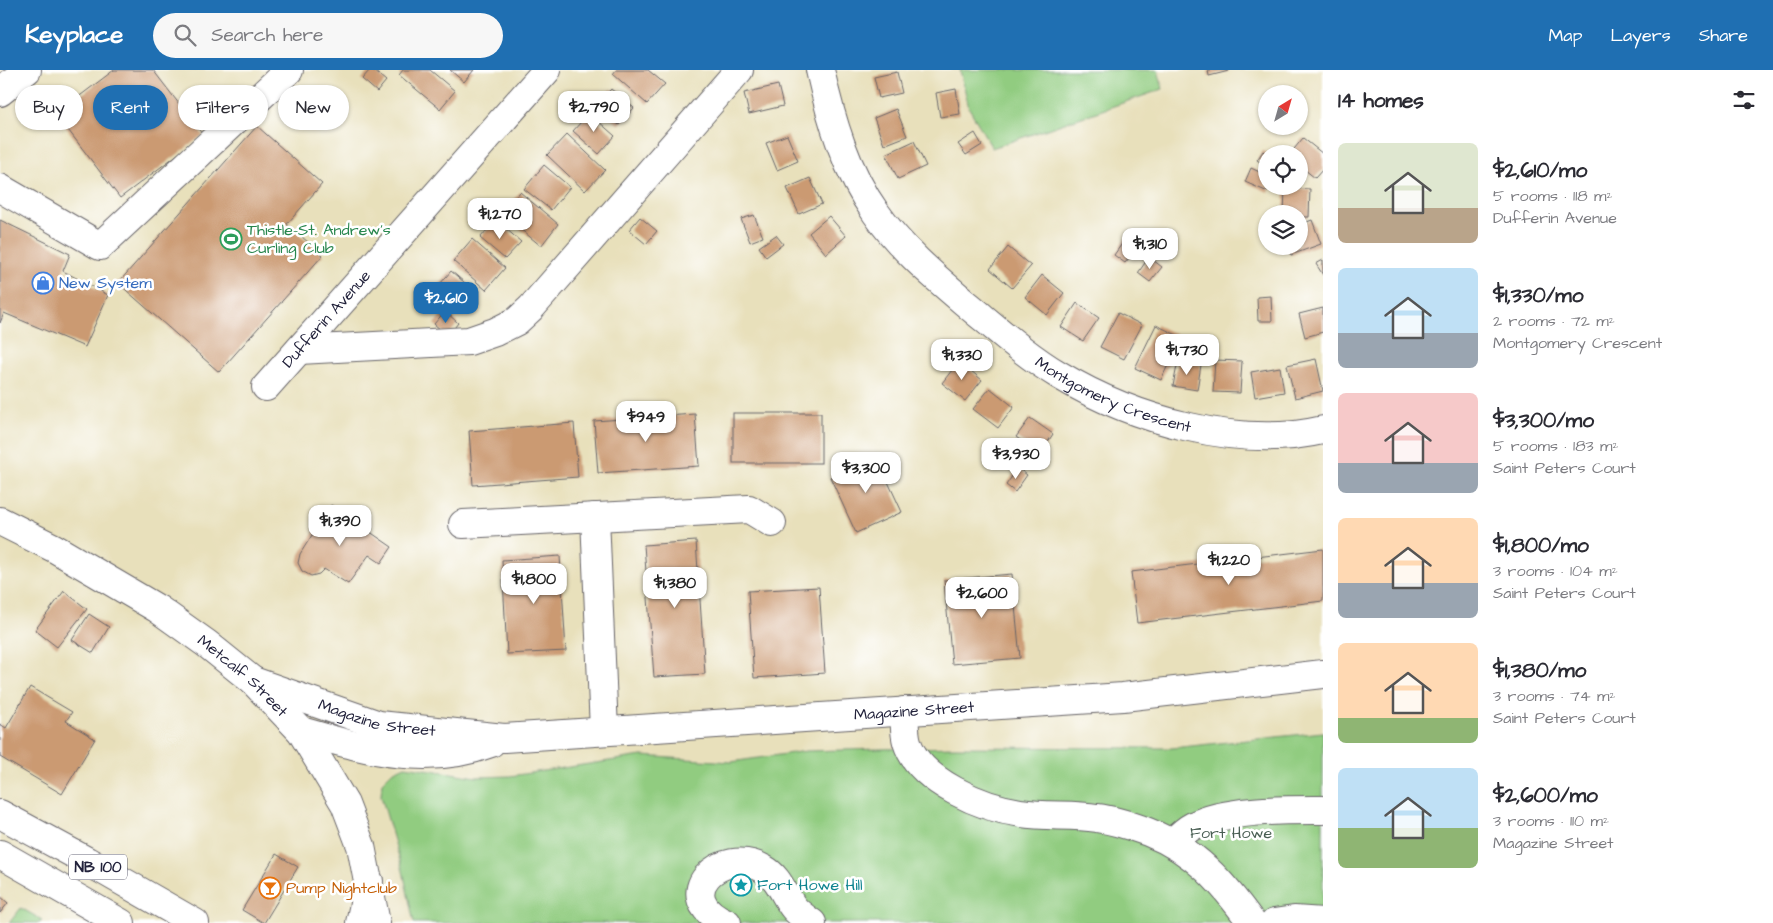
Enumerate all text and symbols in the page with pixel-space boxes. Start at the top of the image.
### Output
search box [153,13,503,58]
text: Keyplace [25,18,123,52]
icon: search [171,21,199,49]
text: Search here [211,22,323,49]
text: Map [1548,23,1582,48]
text: Layers [1610,23,1671,48]
text: Share [1699,23,1748,48]
chip: Buy [15,85,83,130]
chip: Rent [93,85,168,130]
chip: Filters [178,85,268,130]
chip: New [278,85,349,130]
north arrow [1258,85,1308,135]
map controls [1258,85,1308,255]
text: 14 homes [1338,86,1424,115]
icon: filters [1730,86,1758,114]
pin: $2,790 [553,90,635,133]
text: $2,790 [569,96,619,118]
button: locate [1258,145,1308,195]
text: $2,610/mo [1493,156,1587,185]
icon: home [1378,163,1438,223]
text: 5 rooms · 118 m² [1493,185,1612,207]
pin: $1,270 [459,198,541,240]
text: $1,270 [479,203,521,225]
button: layers [1258,205,1308,255]
text: Dufferin Avenue [1493,207,1617,229]
place label: Thistle-St. Andrew's Curling Club [247,219,391,260]
sports icon: Thistle-St. Andrew's Curling Club [219,227,243,251]
pin: $1,310 [1109,228,1191,270]
text: $1,310 [1133,233,1167,255]
street label: Dufferin Avenue [277,265,376,373]
shop icon: New System [31,271,55,295]
place label: New System [59,272,152,295]
text: $1,330/mo [1493,281,1583,310]
pin: $2,610 [405,282,487,324]
text: $2,610 [424,287,468,309]
icon: home [1378,288,1438,348]
text: 2 rooms · 72 m² [1493,310,1615,332]
text: Montgomery Crescent [1493,332,1662,354]
pin: $1,730 [1146,334,1228,376]
pin: $1,330 [921,338,1003,381]
text: $1,730 [1166,339,1208,361]
text: $1,330 [942,344,982,366]
street label: Montgomery Crescent [1031,351,1194,438]
pin: $949 [616,400,676,443]
text: $949 [627,406,665,428]
text: $3,300/mo [1493,406,1594,435]
icon: home [1378,413,1438,473]
text: 5 rooms · 183 m² [1493,435,1619,457]
pin: $3,930 [975,438,1057,480]
text: $3,930 [992,443,1040,465]
pin: $3,300 [825,452,907,494]
text: $3,300 [842,457,890,479]
text: Saint Peters Court [1493,457,1636,479]
pin: $1,390 [299,504,381,547]
text: $1,390 [319,510,361,532]
text: $1,800/mo [1493,531,1589,560]
icon: home [1378,538,1438,598]
pin: $1,220 [1188,544,1270,586]
text: $1,220 [1208,549,1250,571]
text: 3 rooms · 104 m² [1493,560,1618,582]
pin: $1,800 [493,562,575,605]
pin: $1,380 [634,566,716,609]
text: $1,800 [512,568,556,590]
text: $1,380 [654,572,696,594]
pin: $2,600 [941,576,1023,619]
text: $2,600 [956,582,1008,604]
text: Saint Peters Court [1493,582,1636,604]
street label: Metcalf Street [193,630,293,722]
text: $1,380/mo [1493,656,1586,685]
icon: home [1378,663,1438,723]
text: 3 rooms · 74 m² [1493,685,1616,707]
street label: Magazine Street [315,694,437,742]
street label: Magazine Street [853,696,975,726]
text: Saint Peters Court [1493,707,1636,729]
text: $2,600/mo [1493,781,1598,810]
icon: home [1378,788,1438,848]
text: 3 rooms · 110 m² [1493,810,1609,832]
park label: Fort Howe [1190,822,1272,844]
text: Magazine Street [1493,832,1614,854]
road number: NB 100 [69,854,127,880]
place icon: Fort Howe Hill [729,873,753,897]
place label: Fort Howe Hill [757,874,863,896]
bar icon: Pump Nightclub [258,876,282,900]
place label: Pump Nightclub [286,877,397,900]

